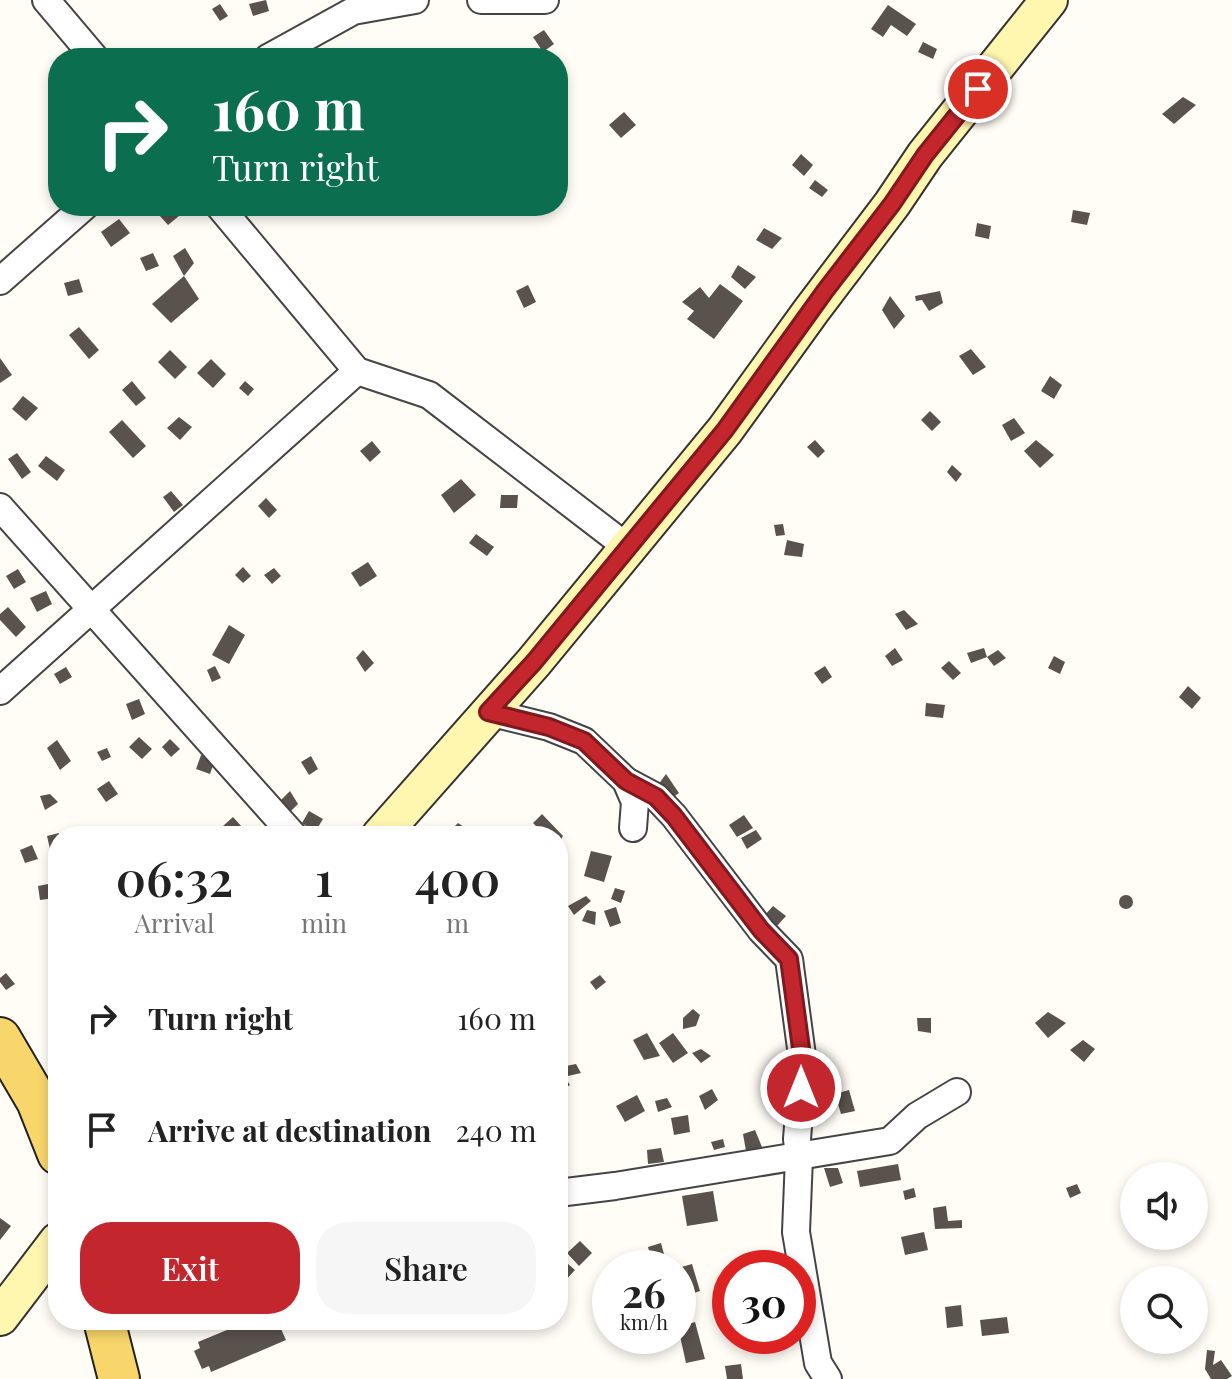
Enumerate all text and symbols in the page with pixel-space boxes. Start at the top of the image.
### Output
pin [944,55,1012,123]
icon: arrive [956,67,1000,111]
text: 160 m [212,70,365,145]
icon: right [80,80,184,184]
text: Turn right [212,142,379,190]
text: 06:32 [116,845,233,909]
text: 1 [315,845,333,909]
text: 400 [415,845,500,909]
text: Arrival [134,905,214,940]
text: min [301,905,347,940]
text: m [446,905,469,940]
icon: right [80,996,124,1040]
text: Turn right [148,998,293,1038]
text: 160 m [457,998,536,1038]
position arrow [759,1046,843,1130]
icon: arrive [80,1108,124,1152]
text: Arrive at destination [148,1110,431,1150]
text: 240 m [455,1110,537,1150]
map controls [1120,1162,1208,1354]
button: sound [1120,1162,1208,1250]
button: Exit [80,1222,300,1314]
button: Share [316,1222,536,1314]
speed limit sign: 30 [712,1250,816,1354]
text: 26 [622,1265,666,1318]
button: search [1120,1266,1208,1354]
text: km/h [620,1308,668,1335]

